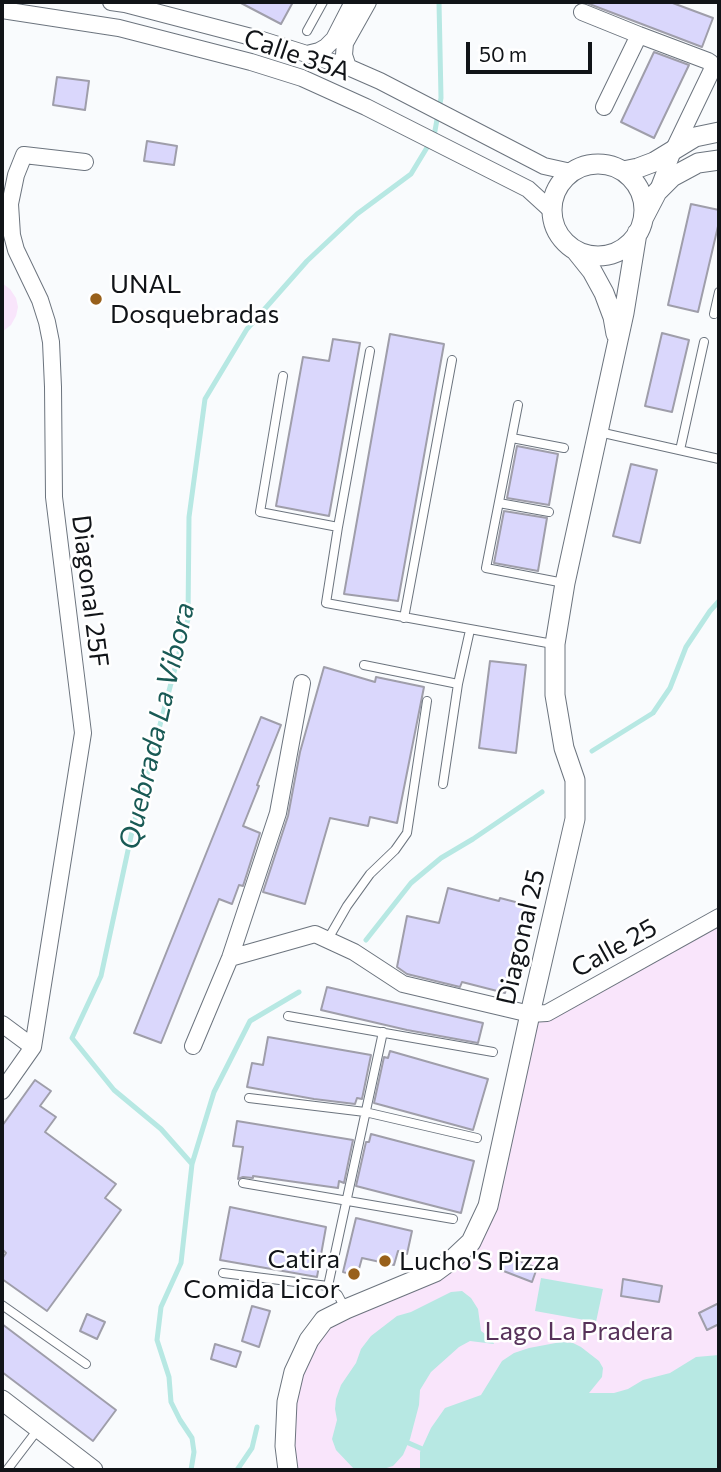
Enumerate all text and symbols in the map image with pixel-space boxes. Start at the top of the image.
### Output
street label: Calle 35A [240,22,354,88]
scale bar [469,28,595,72]
text: 50 m [479,41,527,66]
place label: UNAL Dosquebradas [110,268,279,330]
marker: UNAL Dosquebradas [88,291,104,307]
street label: Diagonal 25F [65,513,115,669]
water label: Quebrada La Vibora [112,599,202,853]
street label: Diagonal 25 [490,866,552,1008]
street label: Calle 25 [566,912,662,984]
place label: Catira Comida Licor [183,1243,340,1304]
place label: Lucho'S Pizza [399,1245,560,1277]
marker: Lucho'S Pizza [377,1253,393,1269]
marker: Catira Comida Licor [346,1266,362,1282]
park label: Lago La Pradera [485,1315,673,1347]

